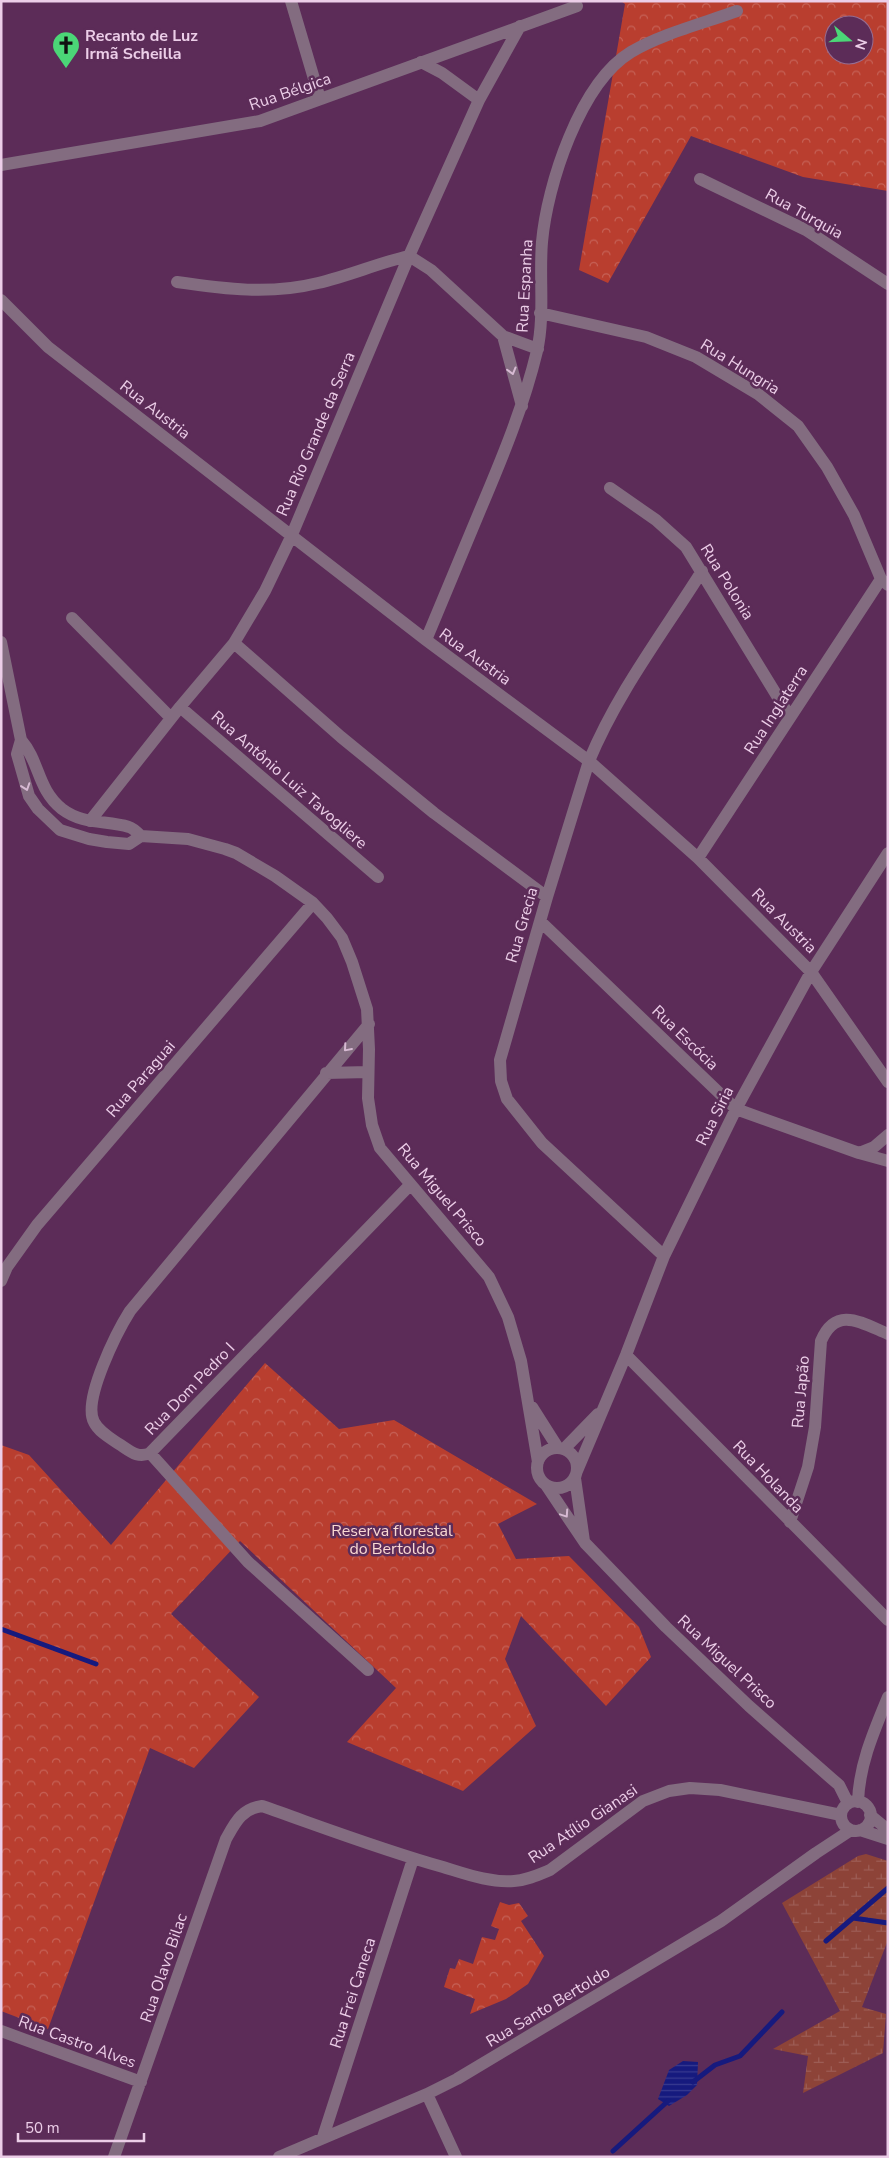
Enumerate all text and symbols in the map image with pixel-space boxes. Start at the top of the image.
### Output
north arrow [824,15,874,65]
place label: Recanto de Luz Irmã Scheilla [85,25,198,65]
church icon: Recanto de Luz Irmã Scheilla [51,30,81,69]
text: N [850,36,872,52]
street label: Rua Bélgica [246,68,334,116]
street label: Rua Turquia [761,184,847,244]
street label: Rua Espanha [512,239,538,333]
street label: Rua Hungria [696,334,784,400]
street label: Rua Rio Grande da Serra [271,348,361,520]
one-way arrow [507,366,517,374]
street label: Rua Austria [115,375,195,445]
street label: Rua Polonia [695,540,759,624]
street label: Rua Austria [435,623,515,691]
street label: Rua Inglaterra [739,661,813,759]
street label: Rua Antônio Luiz Tavogliere [206,706,372,854]
one-way arrow [20,783,30,791]
street label: Rua Austria [747,884,821,958]
street label: Rua Grecia [501,885,543,965]
street label: Rua Escócia [647,1001,723,1075]
street label: Rua Paraguai [101,1036,181,1122]
one-way arrow [344,1043,353,1052]
street label: Rua Siria [691,1083,739,1149]
street label: Rua Miguel Prisco [392,1139,492,1251]
street label: Rua Dom Pedro I [140,1338,240,1440]
street label: Rua Japão [787,1355,815,1429]
street label: Rua Holanda [728,1436,808,1518]
one-way arrow [559,1508,568,1517]
park label: Reserva florestal do Bertoldo [331,1520,453,1560]
street label: Rua Miguel Prisco [672,1610,782,1714]
street label: Rua Atílio Gianasi [524,1779,642,1869]
street label: Rua Olavo Bilac [135,1910,193,2025]
street label: Rua Frei Caneca [325,1935,381,2051]
street label: Rua Santo Bertoldo [482,1961,614,2053]
street label: Rua Castro Alves [15,2011,139,2073]
scale bar [18,2110,144,2142]
text: 50 m [25,2118,60,2138]

